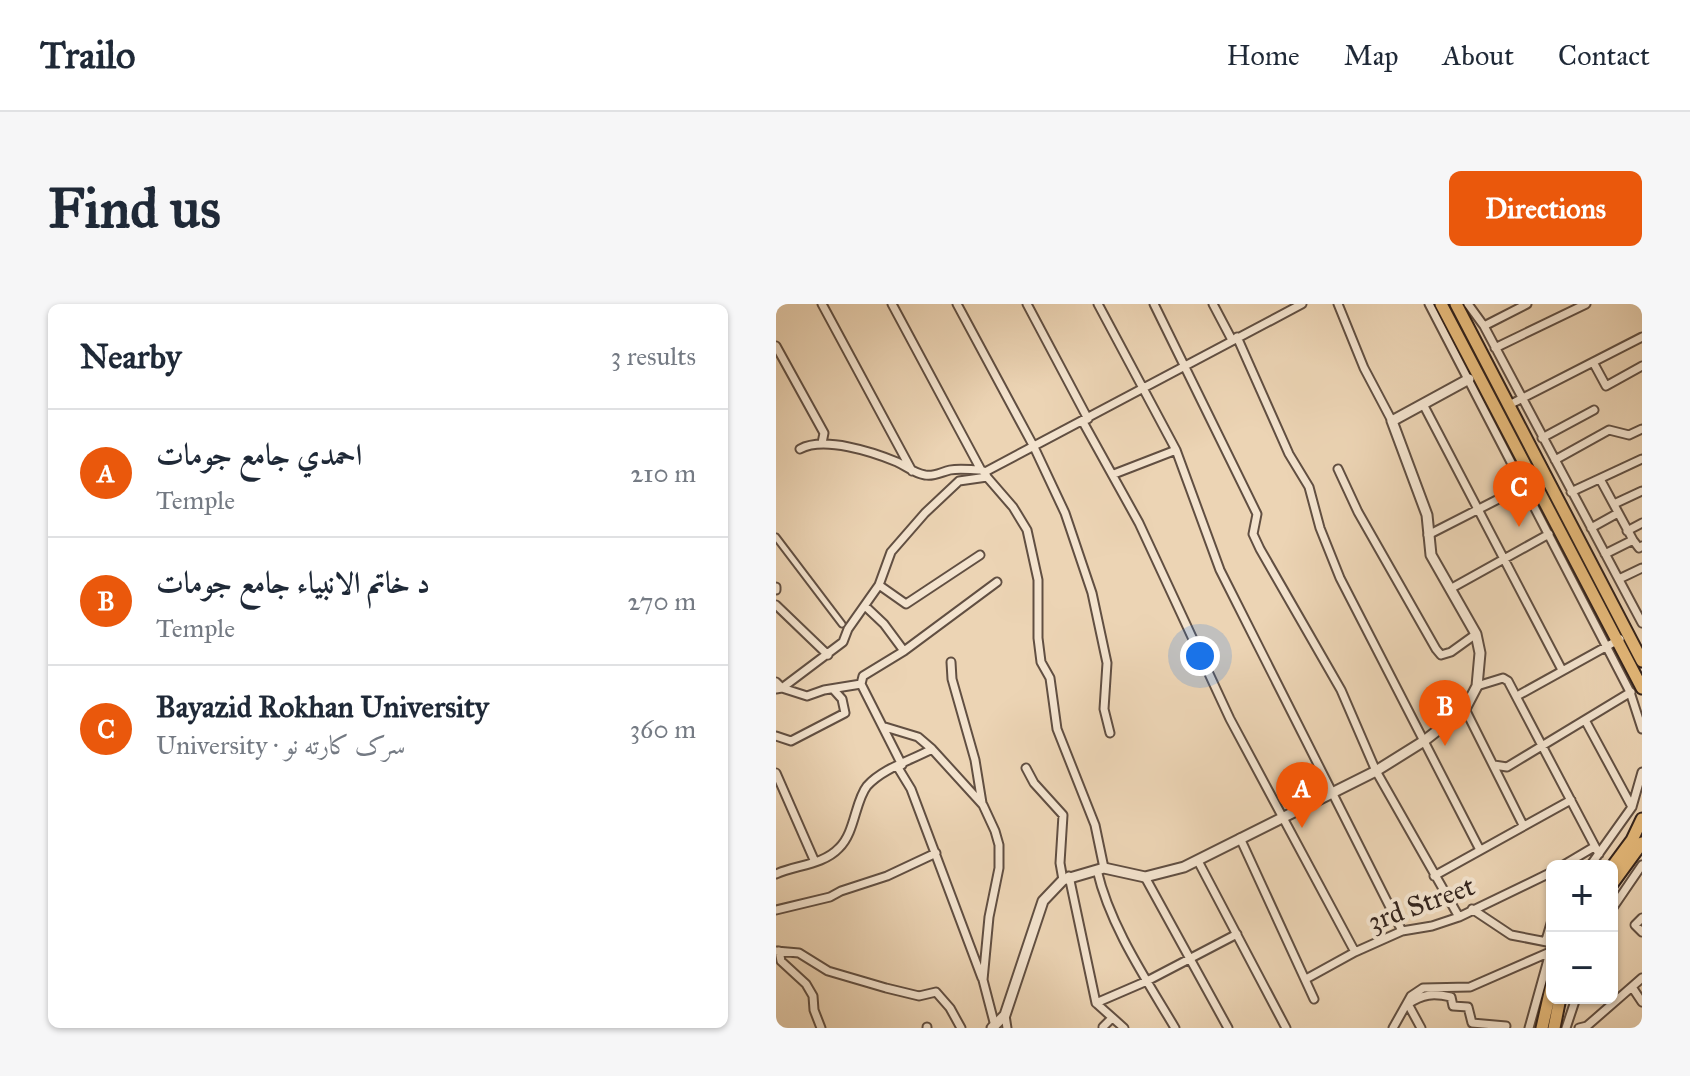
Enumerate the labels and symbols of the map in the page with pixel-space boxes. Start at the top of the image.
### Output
pin: C [1493,461,1545,527]
your location [1180,636,1220,676]
pin: B [1419,680,1471,746]
pin: A [1276,762,1328,828]
street label: 3rd Street [1363,868,1479,939]

